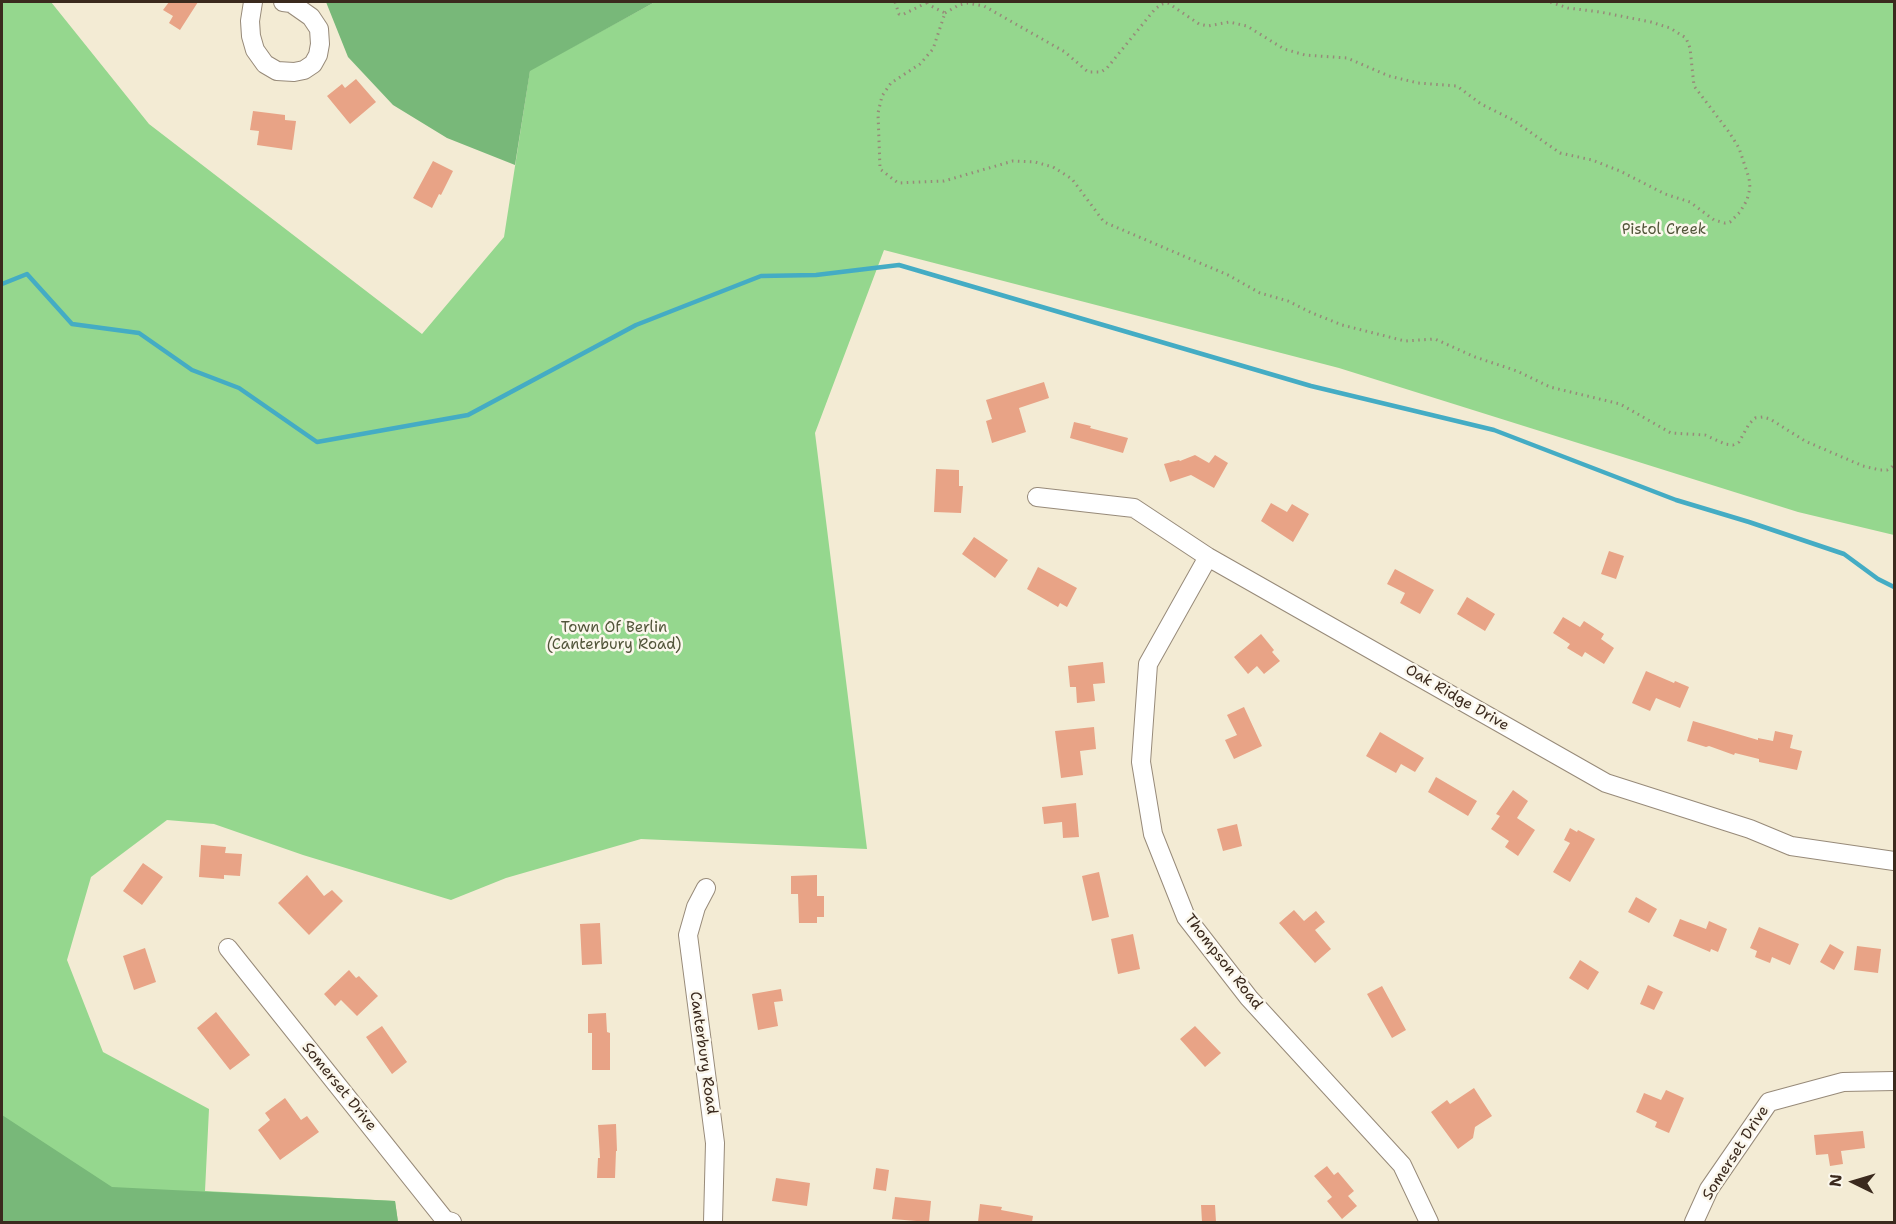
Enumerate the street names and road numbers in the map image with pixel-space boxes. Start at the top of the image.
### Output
street label: Oak Ridge Drive [1402,661,1512,735]
street label: Thompson Road [1180,911,1266,1013]
street label: Canterbury Road [685,990,721,1116]
street label: Somerset Drive [298,1039,380,1135]
street label: Somerset Drive [1699,1103,1773,1203]

